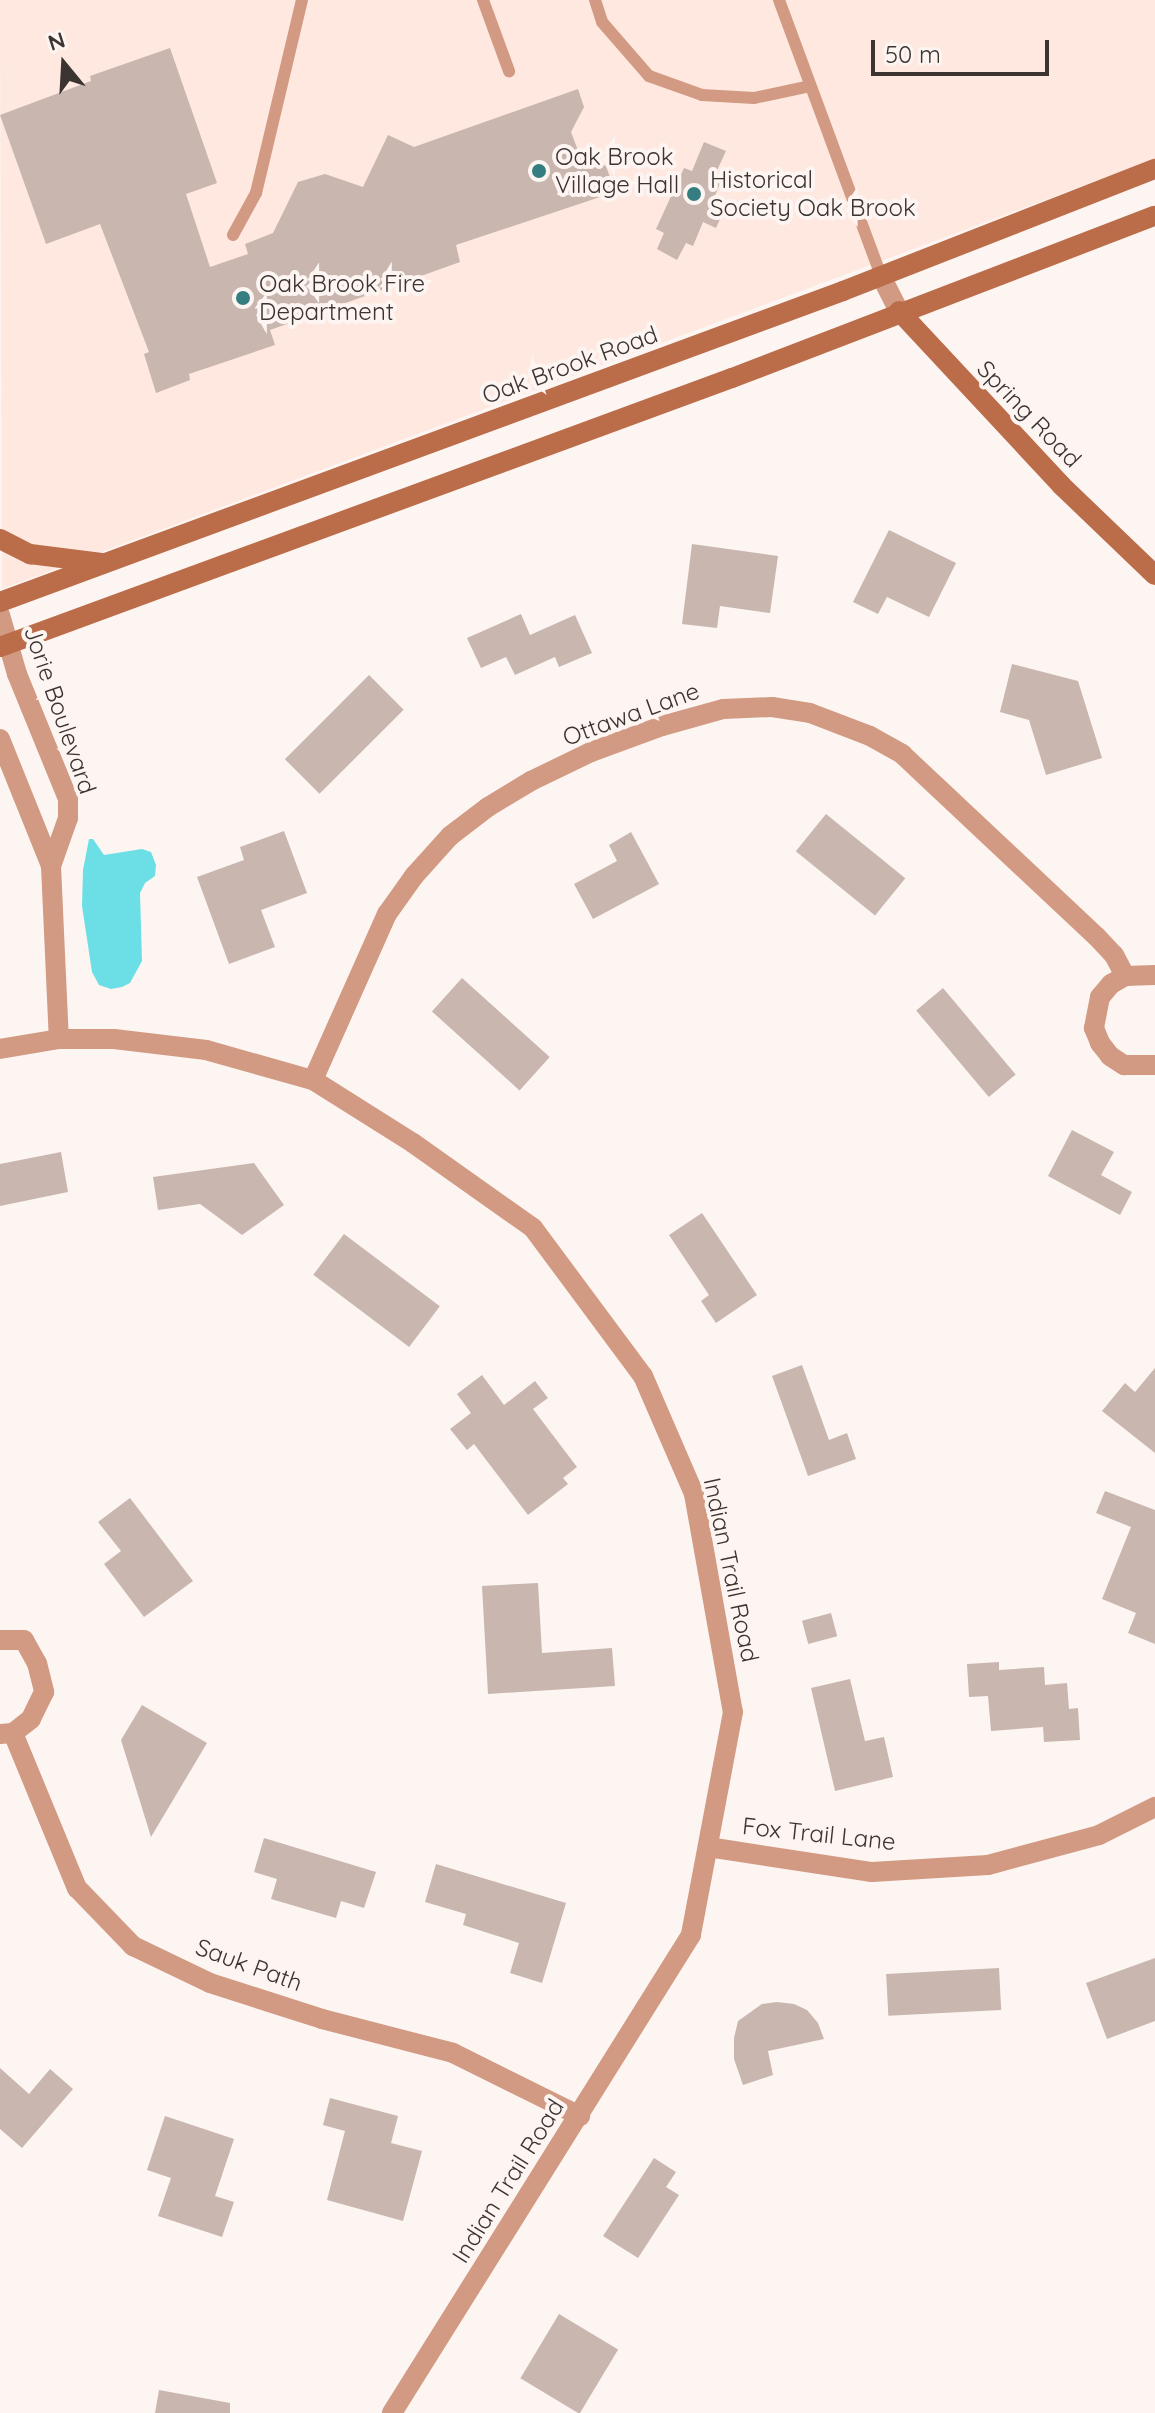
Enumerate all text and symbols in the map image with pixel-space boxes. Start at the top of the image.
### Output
north arrow [24,24,104,104]
scale bar [875,24,1053,74]
text: N [45,25,69,57]
text: 50 m [885,39,941,69]
place label: Oak Brook Village Hall [555,143,679,199]
marker: Oak Brook Village Hall [530,162,548,180]
place label: Historical Society Oak Brook [710,166,916,222]
marker: Historical Society Oak Brook [685,185,703,203]
place label: Oak Brook Fire Department [259,270,425,326]
marker: Oak Brook Fire Department [234,289,252,307]
street label: Oak Brook Road [478,320,662,410]
street label: Spring Road [971,355,1087,473]
street label: Jorie Boulevard [18,622,102,798]
street label: Ottawa Lane [559,676,703,752]
street label: Indian Trail Road [697,1475,765,1665]
street label: Fox Trail Lane [741,1812,897,1856]
street label: Sauk Path [192,1932,306,1998]
street label: Indian Trail Road [446,2094,570,2268]

